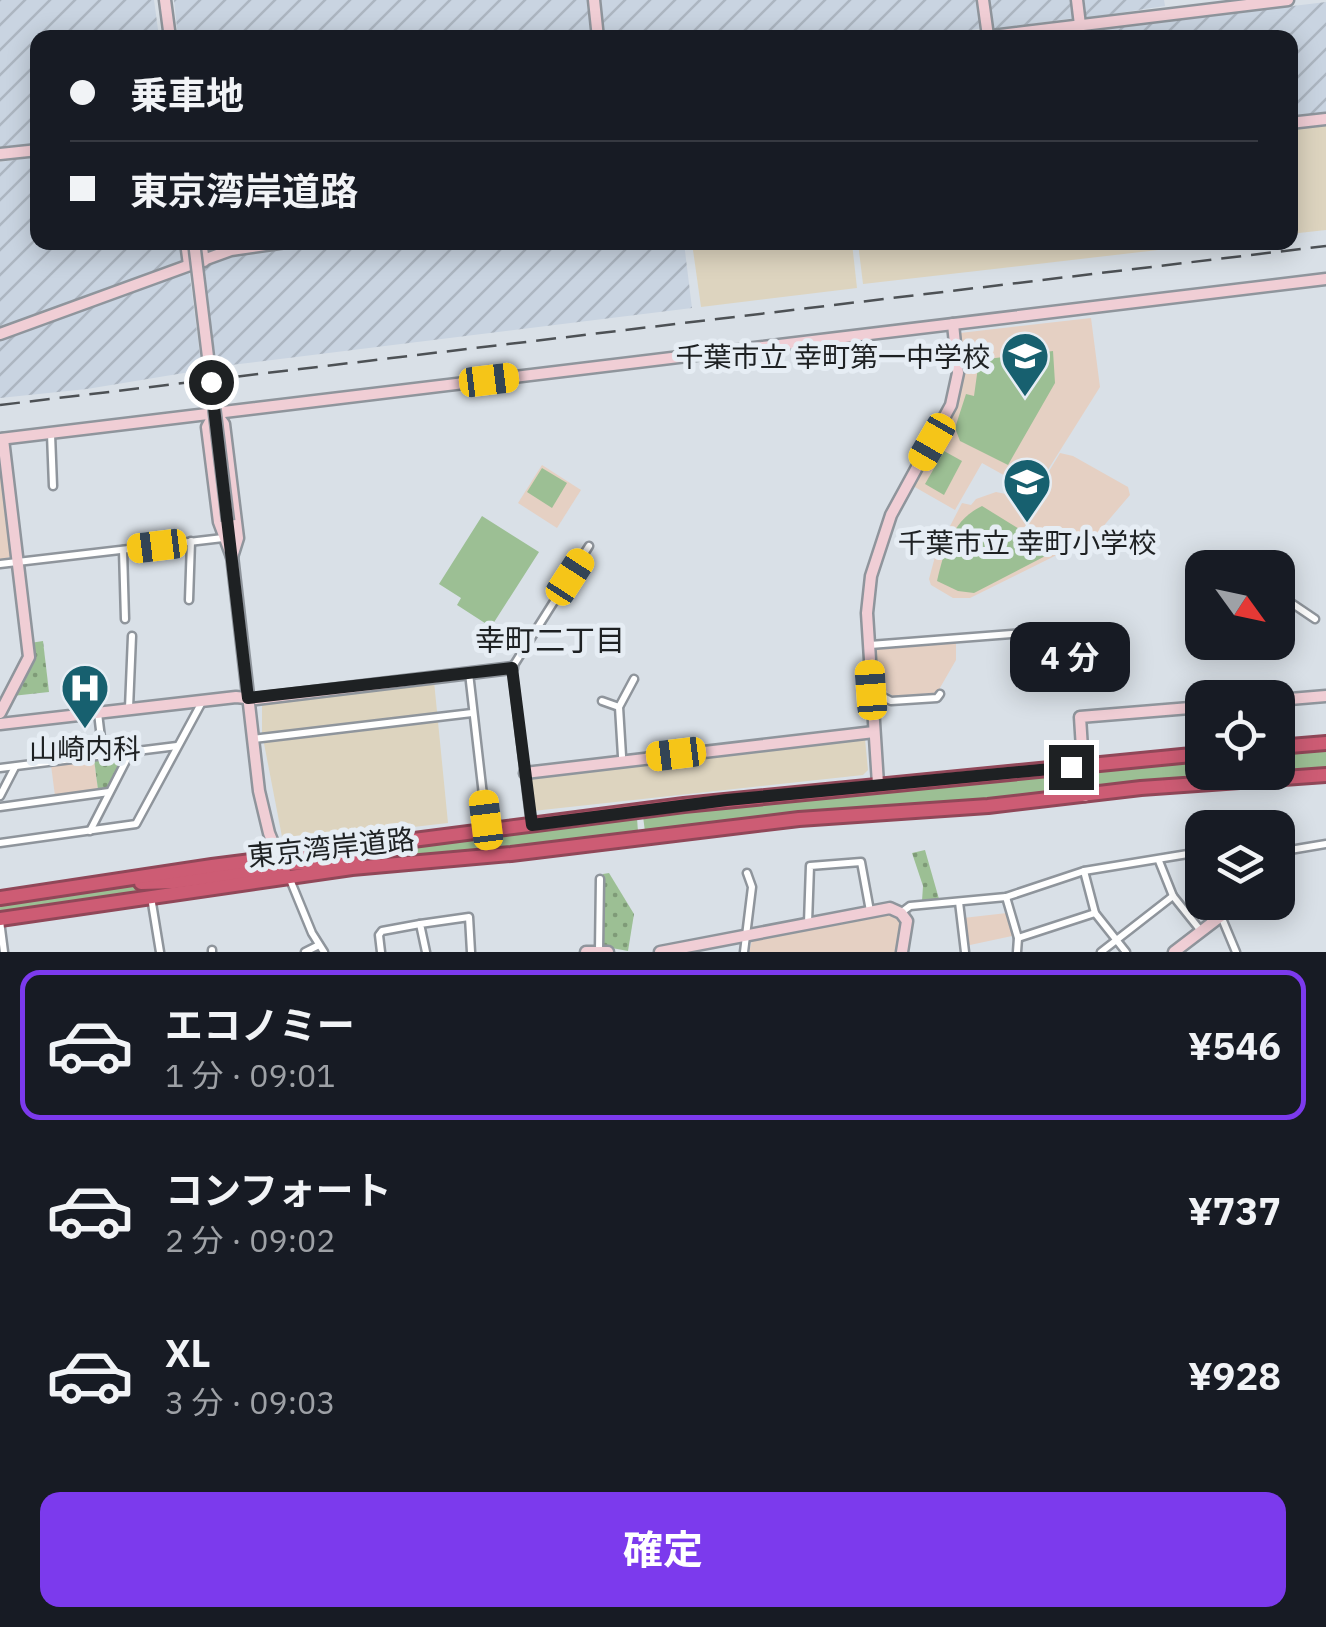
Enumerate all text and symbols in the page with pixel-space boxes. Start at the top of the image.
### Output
text: 乗車地 [130,70,244,119]
text: 東京湾岸道路 [130,166,358,215]
school or university icon: 千葉市立 幸町第一中学校 [999,330,1051,398]
place label: 千葉市立 幸町第一中学校 [675,338,990,375]
route start [189,360,234,405]
car [457,361,521,399]
car [904,409,960,475]
school or university icon: 千葉市立 幸町小学校 [1001,456,1053,524]
place label: 千葉市立 幸町小学校 [898,524,1156,561]
car [125,527,189,565]
car [541,544,599,610]
north arrow [1185,550,1295,660]
map controls [1185,550,1295,920]
district label: 幸町二丁目 [475,620,625,659]
callout: 4 分 [1011,622,1131,692]
text: 4 分 [1041,636,1099,678]
car [854,659,888,721]
hospital icon: 山崎内科 [59,662,111,730]
button: locate [1185,680,1295,790]
place label: 山崎内科 [29,730,141,767]
car [644,735,708,773]
route end [1049,745,1094,790]
car [467,788,505,852]
button: layers [1185,810,1295,920]
street label: 東京湾岸道路 [246,820,416,874]
icon: car [45,1000,135,1090]
text: エコノミー [165,1000,355,1049]
text: ¥546 [1188,1021,1281,1070]
text: 1 分 · 09:01 [165,1054,335,1096]
icon: car [45,1165,135,1255]
text: コンフォート [165,1165,392,1214]
text: ¥737 [1188,1186,1281,1235]
text: 2 分 · 09:02 [165,1219,335,1261]
text: XL [165,1328,211,1377]
icon: car [45,1330,135,1420]
text: ¥928 [1188,1351,1281,1400]
text: 3 分 · 09:03 [165,1381,335,1423]
button: 確定 [40,1492,1286,1607]

